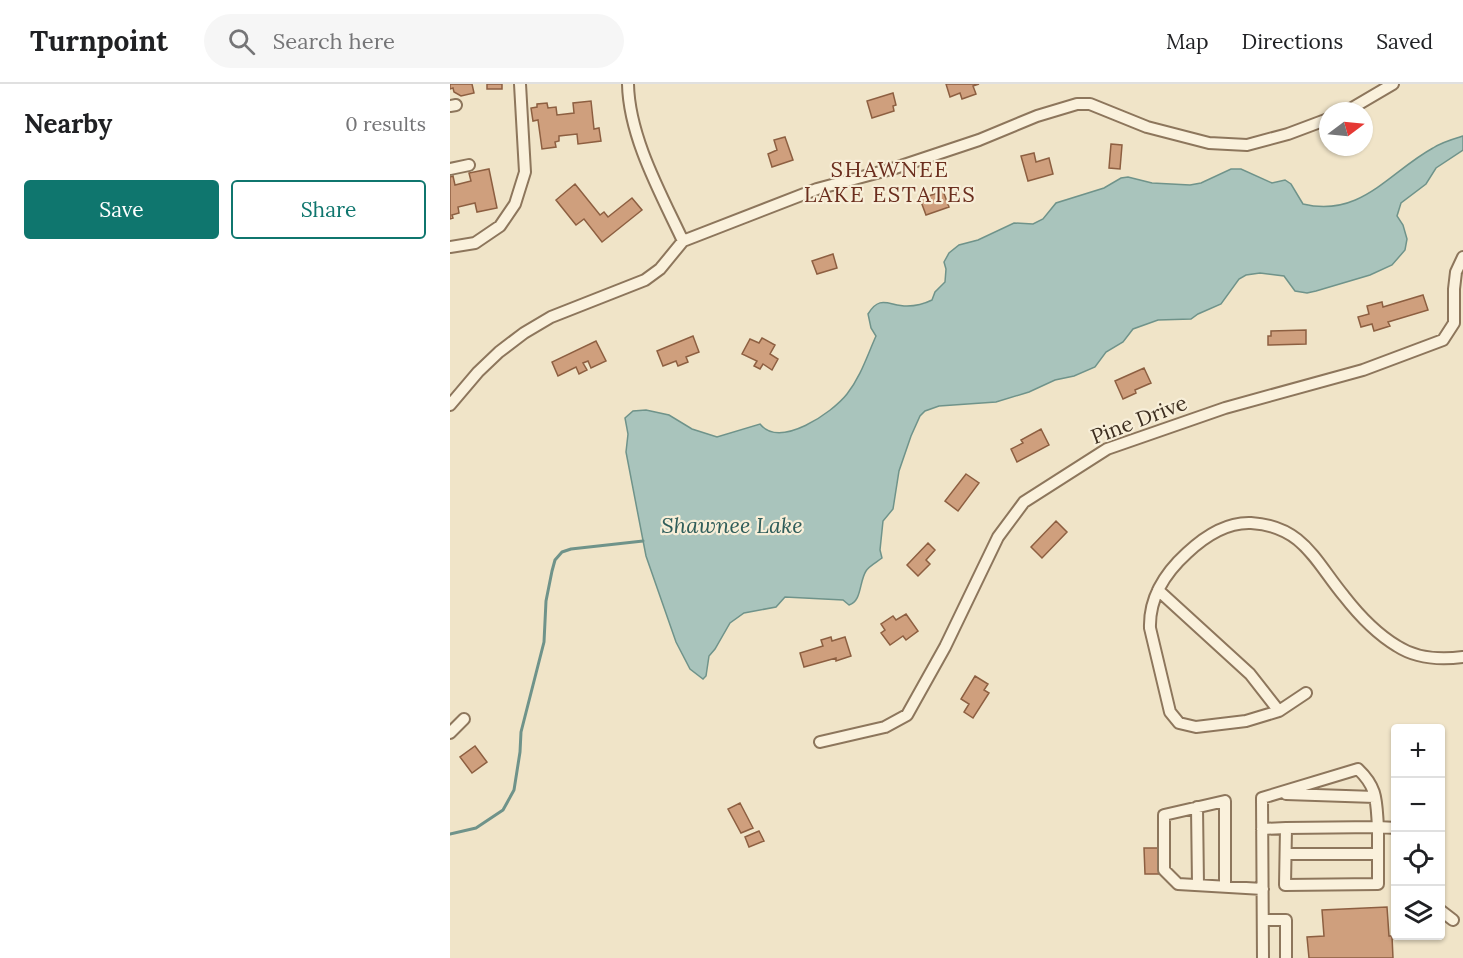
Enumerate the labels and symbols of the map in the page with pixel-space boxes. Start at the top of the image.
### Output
north arrow [1319,102,1373,156]
district label: SHAWNEE LAKE ESTATES [804,155,976,208]
street label: Pine Drive [1087,389,1191,450]
water label: Shawnee Lake [661,511,803,539]

